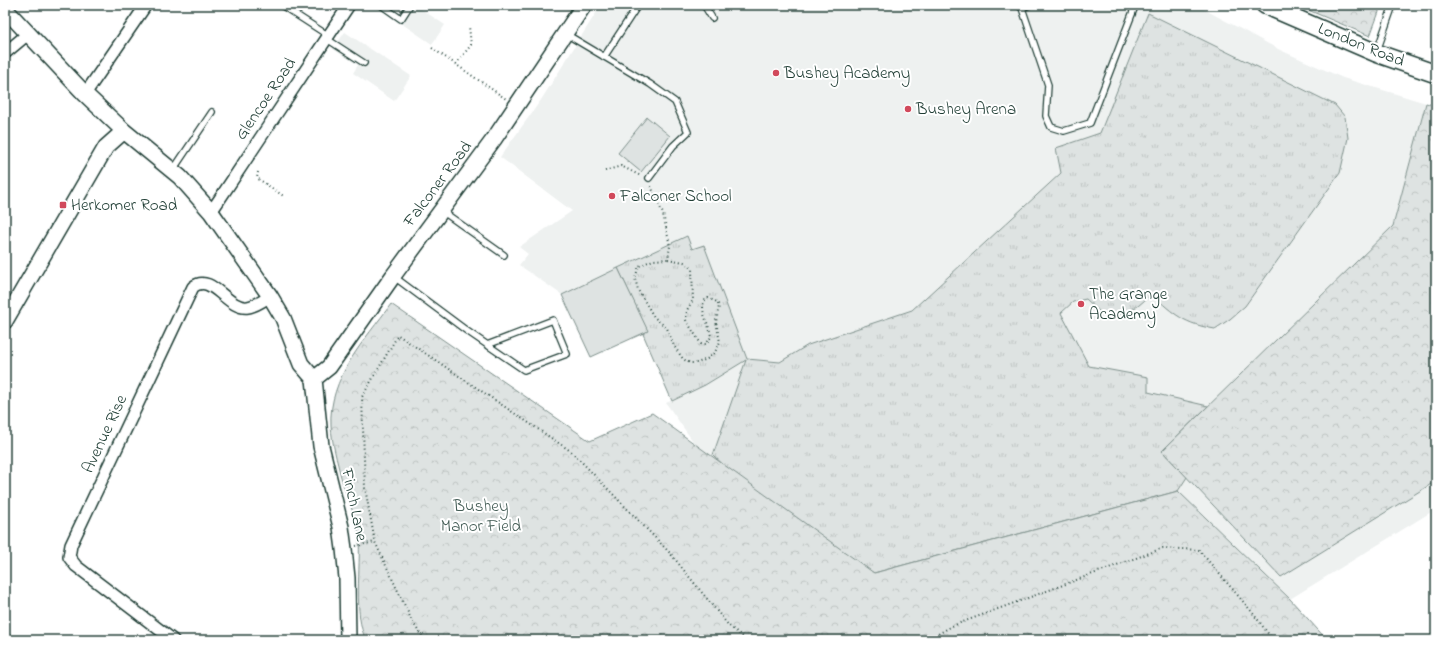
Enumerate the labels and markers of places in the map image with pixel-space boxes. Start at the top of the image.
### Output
place label: Bushey Academy [783,61,910,87]
marker: Bushey Academy [771,68,781,78]
place label: Bushey Arena [915,97,1016,123]
marker: Bushey Arena [903,104,913,114]
place label: Falconer School [619,184,732,209]
marker: Falconer School [607,191,617,201]
place label: Herkomer Road [71,193,178,218]
marker: Herkomer Road [58,200,68,210]
place label: The Grange Academy [1089,282,1168,328]
marker: The Grange Academy [1076,299,1086,309]

